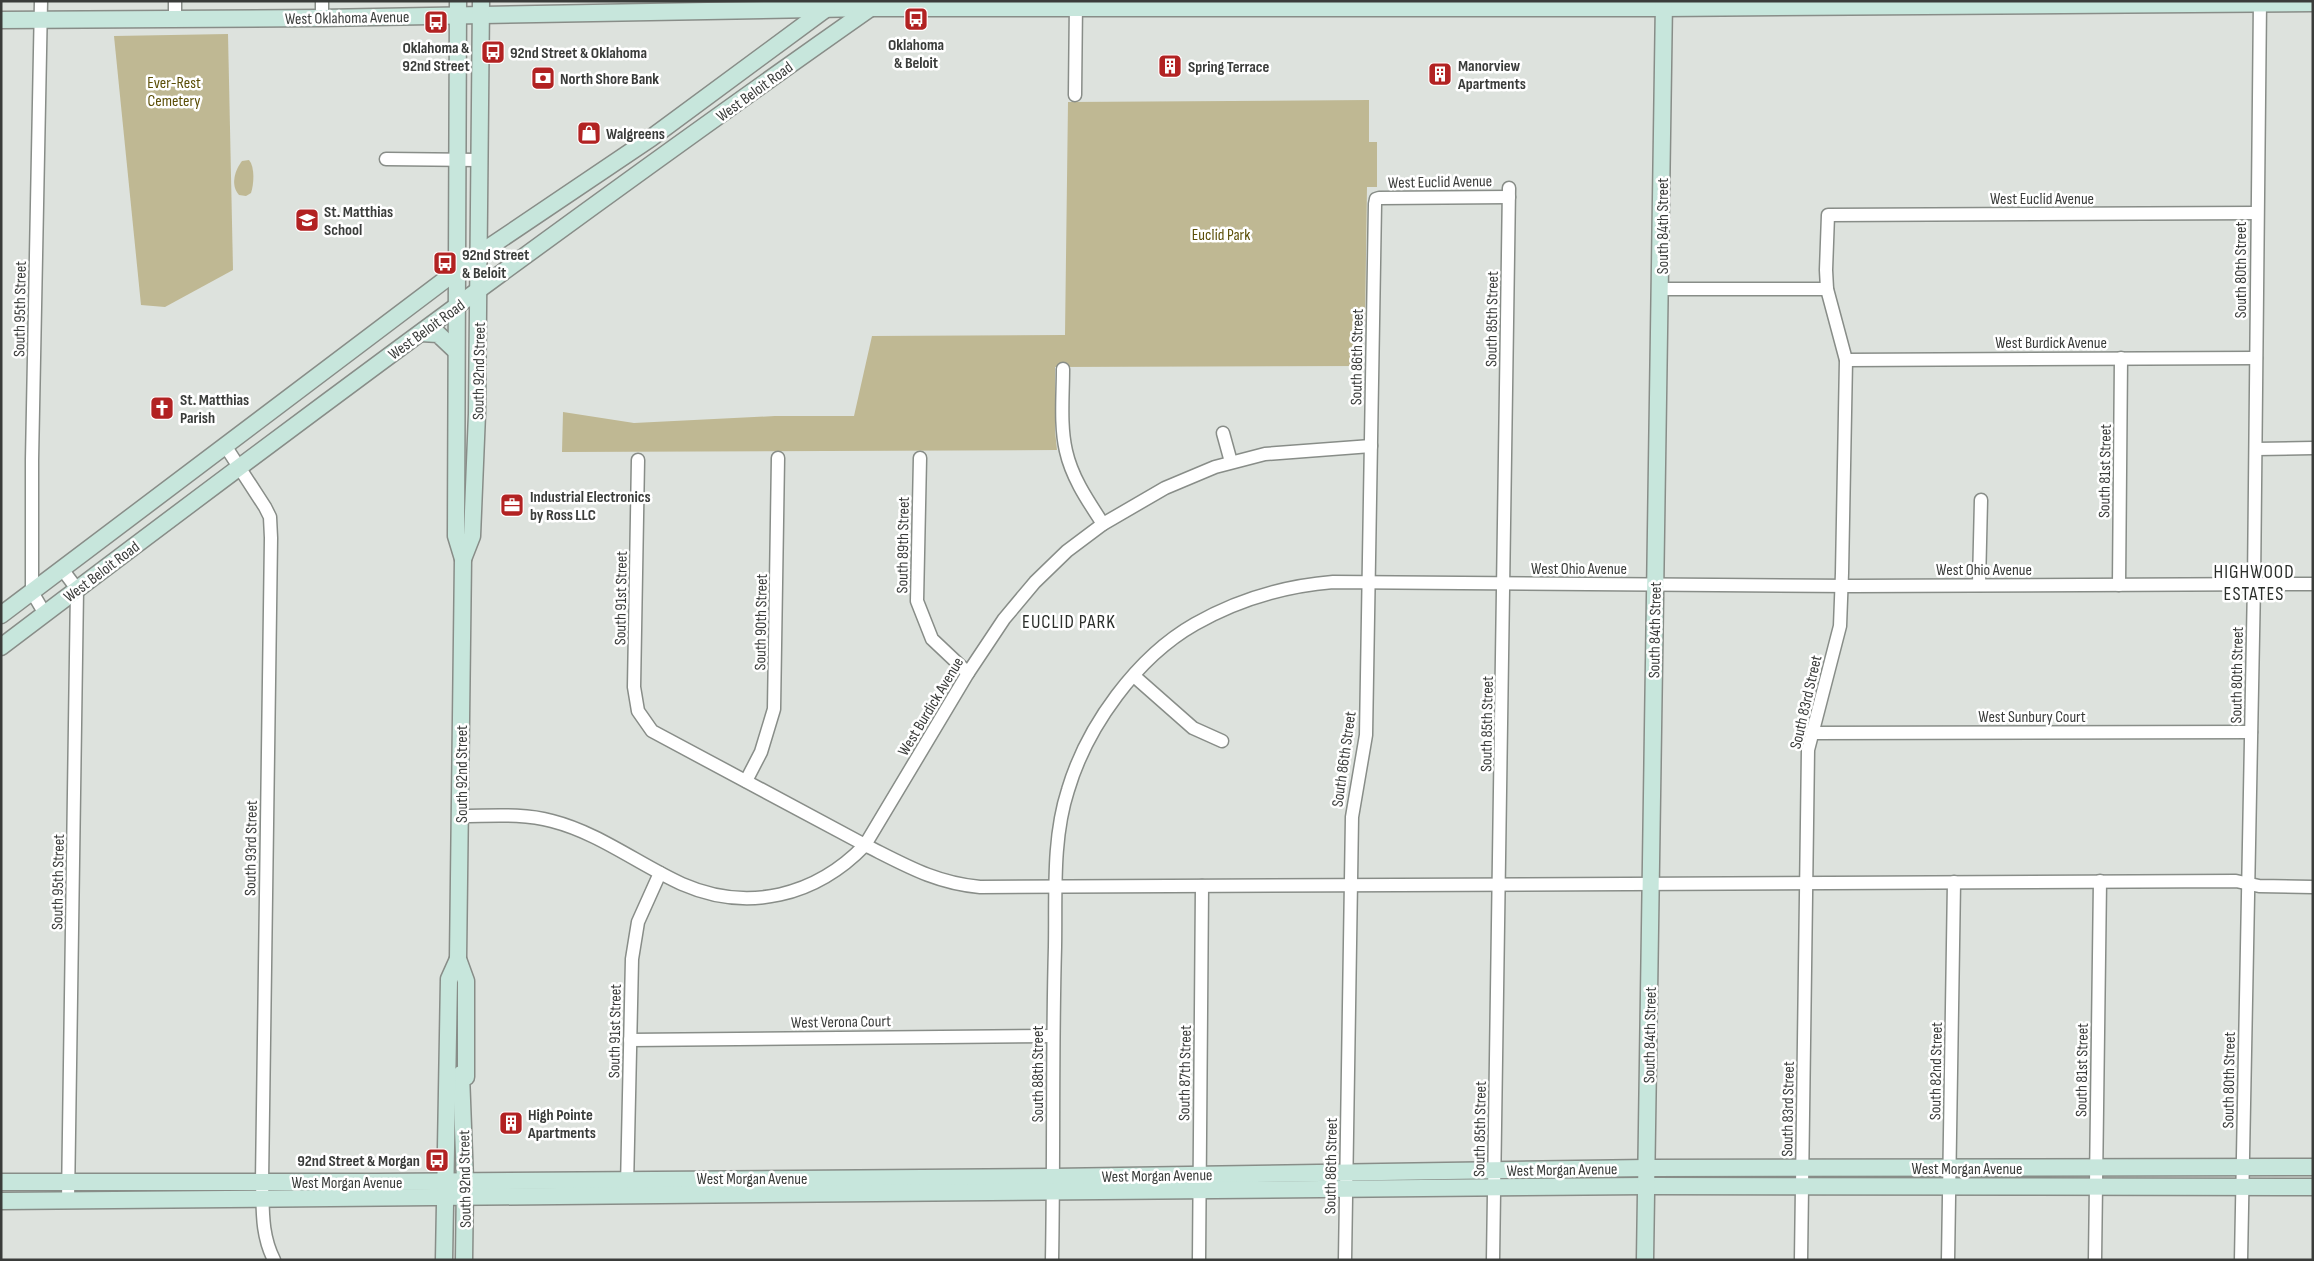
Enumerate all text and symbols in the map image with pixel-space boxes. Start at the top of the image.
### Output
bus stop icon: Oklahoma & Beloit [903,6,929,32]
street label: West Oklahoma Avenue [285,8,409,29]
bus stop icon: Oklahoma & 92nd Street [423,9,449,35]
place label: Oklahoma & Beloit [888,36,944,73]
place label: Oklahoma & 92nd Street [402,39,470,76]
bus stop icon: 92nd Street & Oklahoma [480,39,506,65]
place label: 92nd Street & Oklahoma [510,44,647,63]
building icon: Spring Terrace [1157,53,1183,79]
place label: Manorview Apartments [1457,57,1526,94]
street label: West Beloit Road [713,58,797,126]
place label: Spring Terrace [1188,58,1269,77]
building icon: Manorview Apartments [1427,61,1453,87]
bank icon: North Shore Bank [530,65,556,91]
place label: North Shore Bank [560,70,659,89]
park label: Ever-Rest Cemetery [147,74,201,111]
shop icon: Walgreens [576,120,602,146]
place label: Walgreens [606,125,665,144]
street label: West Euclid Avenue [1388,172,1492,193]
street label: South 84th Street [1654,178,1673,274]
street label: West Euclid Avenue [1990,190,2094,209]
place label: St. Matthias School [324,203,393,240]
school or university icon: St. Matthias School [294,207,320,233]
street label: South 80th Street [2232,222,2251,318]
park label: Euclid Park [1192,226,1250,245]
place label: 92nd Street & Beloit [462,246,529,283]
bus stop icon: 92nd Street & Beloit [432,250,458,276]
street label: South 95th Street [10,261,31,357]
street label: South 85th Street [1482,271,1503,367]
street label: West Beloit Road [385,296,469,364]
street label: South 86th Street [1347,309,1368,405]
street label: South 92nd Street [469,322,490,420]
street label: West Burdick Avenue [1995,334,2107,353]
place label: St. Matthias Parish [180,391,249,428]
church icon: St. Matthias Parish [149,395,175,421]
street label: South 81st Street [2095,424,2116,518]
place label: Industrial Electronics by Ross LLC [530,488,651,525]
office icon: Industrial Electronics by Ross LLC [499,492,525,518]
street label: South 89th Street [893,496,914,594]
street label: West Beloit Road [60,538,144,607]
street label: South 91st Street [611,551,632,645]
street label: West Ohio Avenue [1531,560,1627,579]
street label: West Ohio Avenue [1936,561,2032,580]
district label: HIGHWOOD ESTATES [2214,561,2295,606]
street label: South 90th Street [751,573,772,671]
street label: South 84th Street [1645,582,1666,678]
district label: EUCLID PARK [1022,611,1116,634]
street label: South 80th Street [2227,626,2248,723]
street label: West Burdick Avenue [894,654,968,760]
street label: South 83rd Street [1786,654,1826,751]
street label: South 85th Street [1477,676,1498,772]
street label: West Sunbury Court [1978,708,2086,727]
street label: South 86th Street [1328,710,1361,808]
street label: South 92nd Street [453,725,472,823]
street label: South 93rd Street [241,800,262,896]
street label: South 95th Street [48,834,69,930]
street label: South 91st Street [605,984,626,1078]
street label: South 84th Street [1640,987,1661,1083]
street label: West Verona Court [791,1012,891,1033]
street label: South 82nd Street [1926,1022,1947,1120]
street label: South 81st Street [2072,1023,2093,1117]
street label: South 87th Street [1175,1025,1196,1121]
street label: South 88th Street [1029,1026,1048,1122]
street label: South 80th Street [2219,1031,2240,1128]
street label: South 83rd Street [1778,1061,1799,1157]
street label: South 85th Street [1470,1081,1491,1177]
place label: High Pointe Apartments [527,1106,596,1143]
building icon: High Pointe Apartments [498,1110,524,1136]
street label: South 86th Street [1321,1118,1342,1214]
street label: South 92nd Street [455,1130,476,1228]
bus stop icon: 92nd Street & Morgan [424,1147,450,1173]
place label: 92nd Street & Morgan [297,1152,420,1171]
street label: West Morgan Avenue [1506,1160,1618,1181]
street label: West Morgan Avenue [1912,1160,2022,1179]
street label: West Morgan Avenue [1101,1166,1213,1187]
street label: West Morgan Avenue [697,1170,807,1189]
street label: West Morgan Avenue [292,1174,402,1193]

